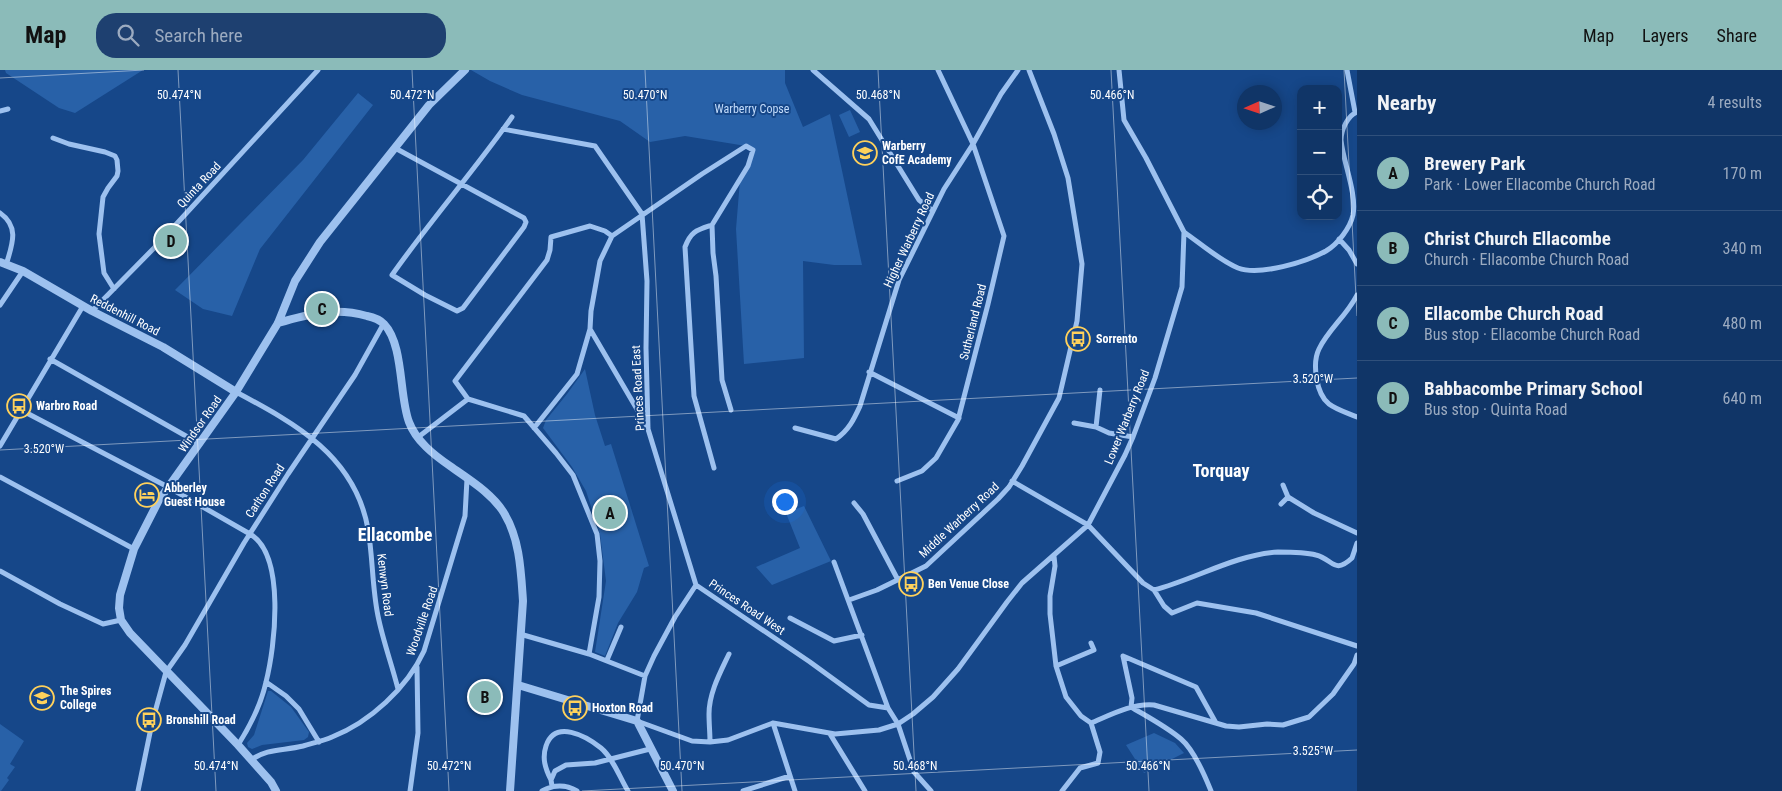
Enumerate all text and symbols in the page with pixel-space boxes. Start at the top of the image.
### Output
search box [96,13,446,58]
text: Map [25,21,66,49]
icon: search [114,21,142,49]
text: Search here [154,24,243,47]
text: Map [1583,25,1614,46]
text: Layers [1642,25,1689,46]
text: Share [1717,25,1757,46]
north arrow [1237,85,1282,130]
map controls [1297,85,1342,220]
button: + [1297,85,1342,130]
text: 50.474°N [157,88,201,102]
text: 50.472°N [390,88,434,102]
text: 50.470°N [623,88,667,102]
text: 50.468°N [856,88,900,102]
text: 50.466°N [1090,88,1134,102]
text: Nearby [1377,91,1436,115]
text: 4 results [1707,93,1762,112]
park label: Warberry Copse [715,102,790,116]
button: − [1297,130,1342,175]
place label: Warberry CofE Academy [882,139,952,167]
school or university icon: Warberry CofE Academy [852,140,878,166]
text: Brewery Park [1424,152,1525,175]
street label: Quinta Road [174,159,224,211]
text: A [1388,164,1398,183]
text: 170 m [1723,164,1762,183]
button: locate [1297,175,1342,220]
text: Park · Lower Ellacombe Church Road [1424,175,1656,194]
street label: Higher Warberry Road [881,190,937,290]
pin: D [155,222,187,260]
text: Christ Church Ellacombe [1424,227,1611,250]
text: B [1389,239,1397,258]
text: 340 m [1723,239,1762,258]
text: Church · Ellacombe Church Road [1424,250,1629,269]
street label: Sutherland Road [957,283,989,361]
pin: C [306,290,338,328]
street label: Reddenhill Road [88,291,162,339]
text: Ellacombe Church Road [1424,302,1603,325]
text: C [1388,314,1398,333]
text: 480 m [1723,314,1762,333]
text: Bus stop · Ellacombe Church Road [1424,325,1640,344]
bus stop icon: Sorrento [1065,326,1091,352]
place label: Sorrento [1096,332,1137,346]
street label: Princes Road East [629,344,647,431]
street label: Lower Warberry Road [1102,368,1152,466]
text: 3.520°W [1293,372,1333,386]
text: Babbacombe Primary School [1424,377,1643,400]
text: D [1388,389,1398,408]
text: 640 m [1723,389,1762,408]
bus stop icon: Warbro Road [6,393,32,419]
street label: Windsor Road [175,393,225,455]
place label: Warbro Road [36,399,97,413]
text: Bus stop · Quinta Road [1424,400,1567,419]
text: 3.520°W [24,442,64,456]
district label: Torquay [1193,460,1249,481]
street label: Carlton Road [242,462,288,520]
street label: Middle Warberry Road [916,479,1002,561]
place label: Abberley Guest House [164,481,225,509]
hotel icon: Abberley Guest House [134,482,160,508]
your location [772,489,798,515]
pin: A [594,494,626,532]
district label: Ellacombe [358,524,433,545]
street label: Kenwyn Road [374,553,396,617]
bus stop icon: Ben Venue Close [898,571,924,597]
street label: Princes Road West [706,576,788,638]
place label: Ben Venue Close [928,577,1009,591]
street label: Woodville Road [404,584,440,658]
pin: B [469,678,501,716]
place label: The Spires College [60,684,112,712]
school or university icon: The Spires College [29,685,55,711]
bus stop icon: Hoxton Road [562,695,588,721]
place label: Hoxton Road [592,701,653,715]
bus stop icon: Bronshill Road [136,707,162,733]
place label: Bronshill Road [166,713,236,727]
text: 3.525°W [1293,744,1333,758]
text: 50.474°N [194,759,238,773]
text: 50.472°N [427,759,471,773]
text: 50.470°N [660,759,704,773]
text: 50.468°N [893,759,937,773]
text: 50.466°N [1126,759,1170,773]

